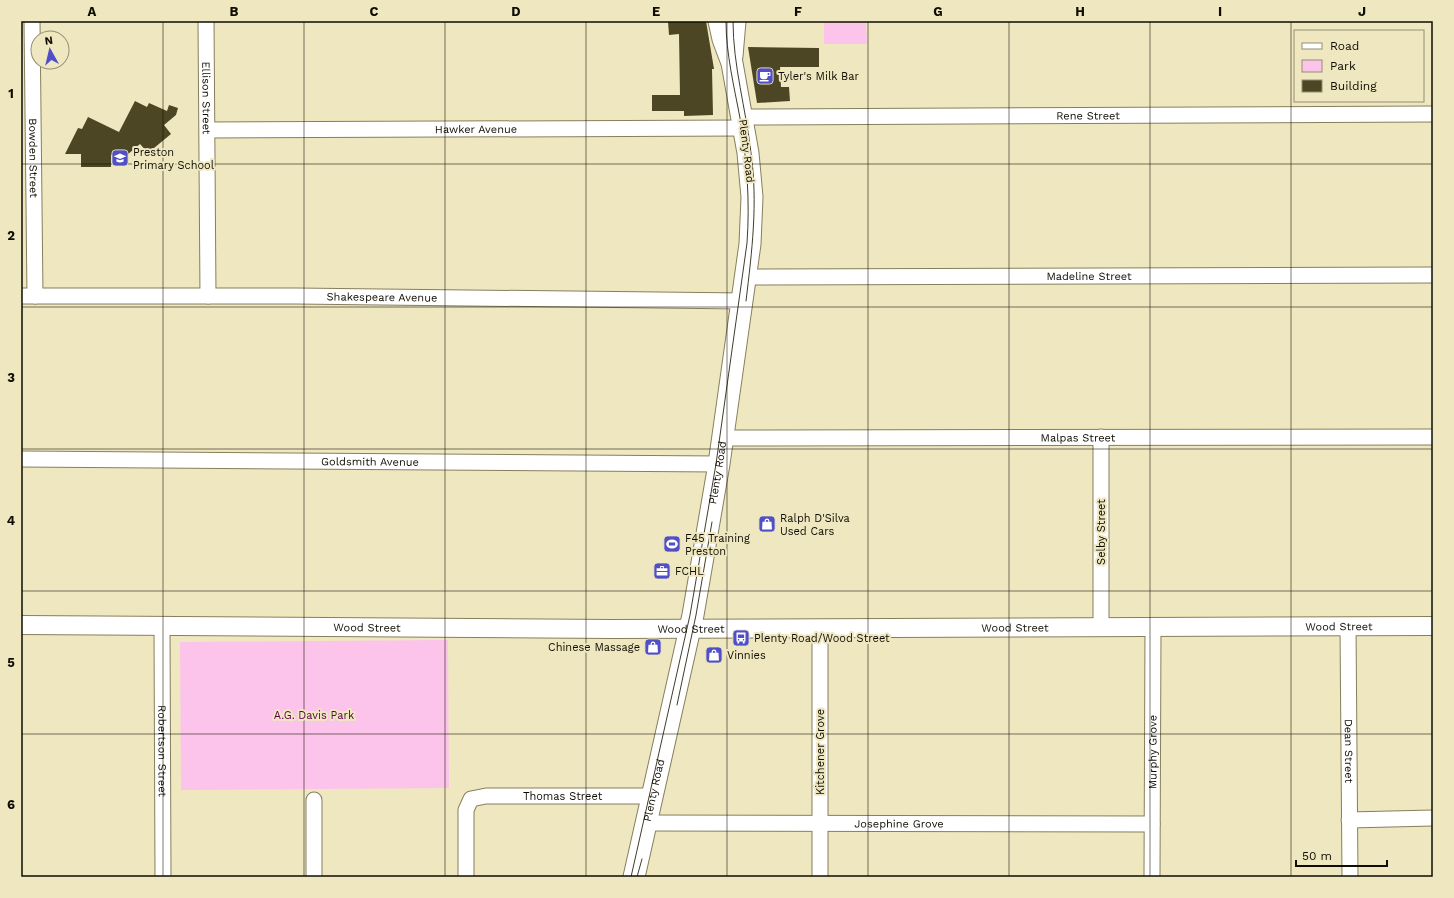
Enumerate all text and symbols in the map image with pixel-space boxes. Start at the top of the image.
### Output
text: A [88,4,97,19]
text: B [230,4,239,19]
text: C [370,4,379,19]
text: D [511,4,521,19]
text: E [652,4,660,19]
text: F [794,4,802,19]
text: G [933,4,943,19]
text: H [1075,4,1085,19]
text: I [1218,4,1222,19]
text: J [1358,4,1366,19]
north arrow [30,30,70,70]
legend [1294,30,1424,102]
text: N [44,34,54,48]
text: Road [1330,39,1359,53]
text: Park [1330,59,1356,73]
street label: Ellison Street [199,62,213,135]
cafe icon: Tyler's Milk Bar [755,66,775,86]
place label: Tyler's Milk Bar [778,70,859,83]
text: Building [1330,79,1377,93]
text: 1 [8,86,14,101]
street label: Rene Street [1056,109,1120,123]
street label: Bowden Street [26,118,40,198]
street label: Plenty Road [736,119,757,184]
street label: Hawker Avenue [435,123,517,136]
place label: Preston Primary School [133,146,215,172]
school or university icon: Preston Primary School [110,148,130,168]
text: 2 [7,228,15,243]
street label: Madeline Street [1046,270,1132,283]
street label: Shakespeare Avenue [327,290,437,305]
text: 3 [7,370,15,385]
street label: Malpas Street [1041,431,1116,445]
street label: Plenty Road [706,440,729,505]
street label: Goldsmith Avenue [321,455,419,469]
street label: Selby Street [1095,499,1108,565]
place label: Ralph D'Silva Used Cars [780,512,850,538]
text: 4 [7,513,16,528]
shop icon: Ralph D'Silva Used Cars [757,514,777,534]
place label: F45 Training Preston [685,532,750,558]
sports icon: F45 Training Preston [662,534,682,554]
office icon: FCHL [652,561,672,581]
place label: FCHL [675,565,704,578]
street label: Wood Street [1305,620,1373,633]
street label: Wood Street [333,621,401,635]
street label: Wood Street [981,621,1049,635]
street label: Wood Street [657,623,725,636]
bus stop icon: Plenty Road/Wood Street [731,628,751,648]
place label: Plenty Road/Wood Street [754,632,890,645]
shop icon: Chinese Massage [643,637,663,657]
place label: Chinese Massage [548,641,640,654]
shop icon: Vinnies [704,645,724,665]
place label: Vinnies [727,649,766,662]
text: 5 [7,655,15,670]
street label: Robertson Street [155,705,169,797]
park label: A.G. Davis Park [274,709,354,722]
street label: Kitchener Grove [814,709,827,795]
street label: Murphy Grove [1146,715,1160,789]
street label: Dean Street [1342,719,1355,784]
street label: Plenty Road [641,758,667,823]
street label: Thomas Street [523,790,603,803]
text: 6 [7,797,15,812]
street label: Josephine Grove [854,817,944,831]
scale bar [1296,842,1387,868]
text: 50 m [1302,849,1332,863]

